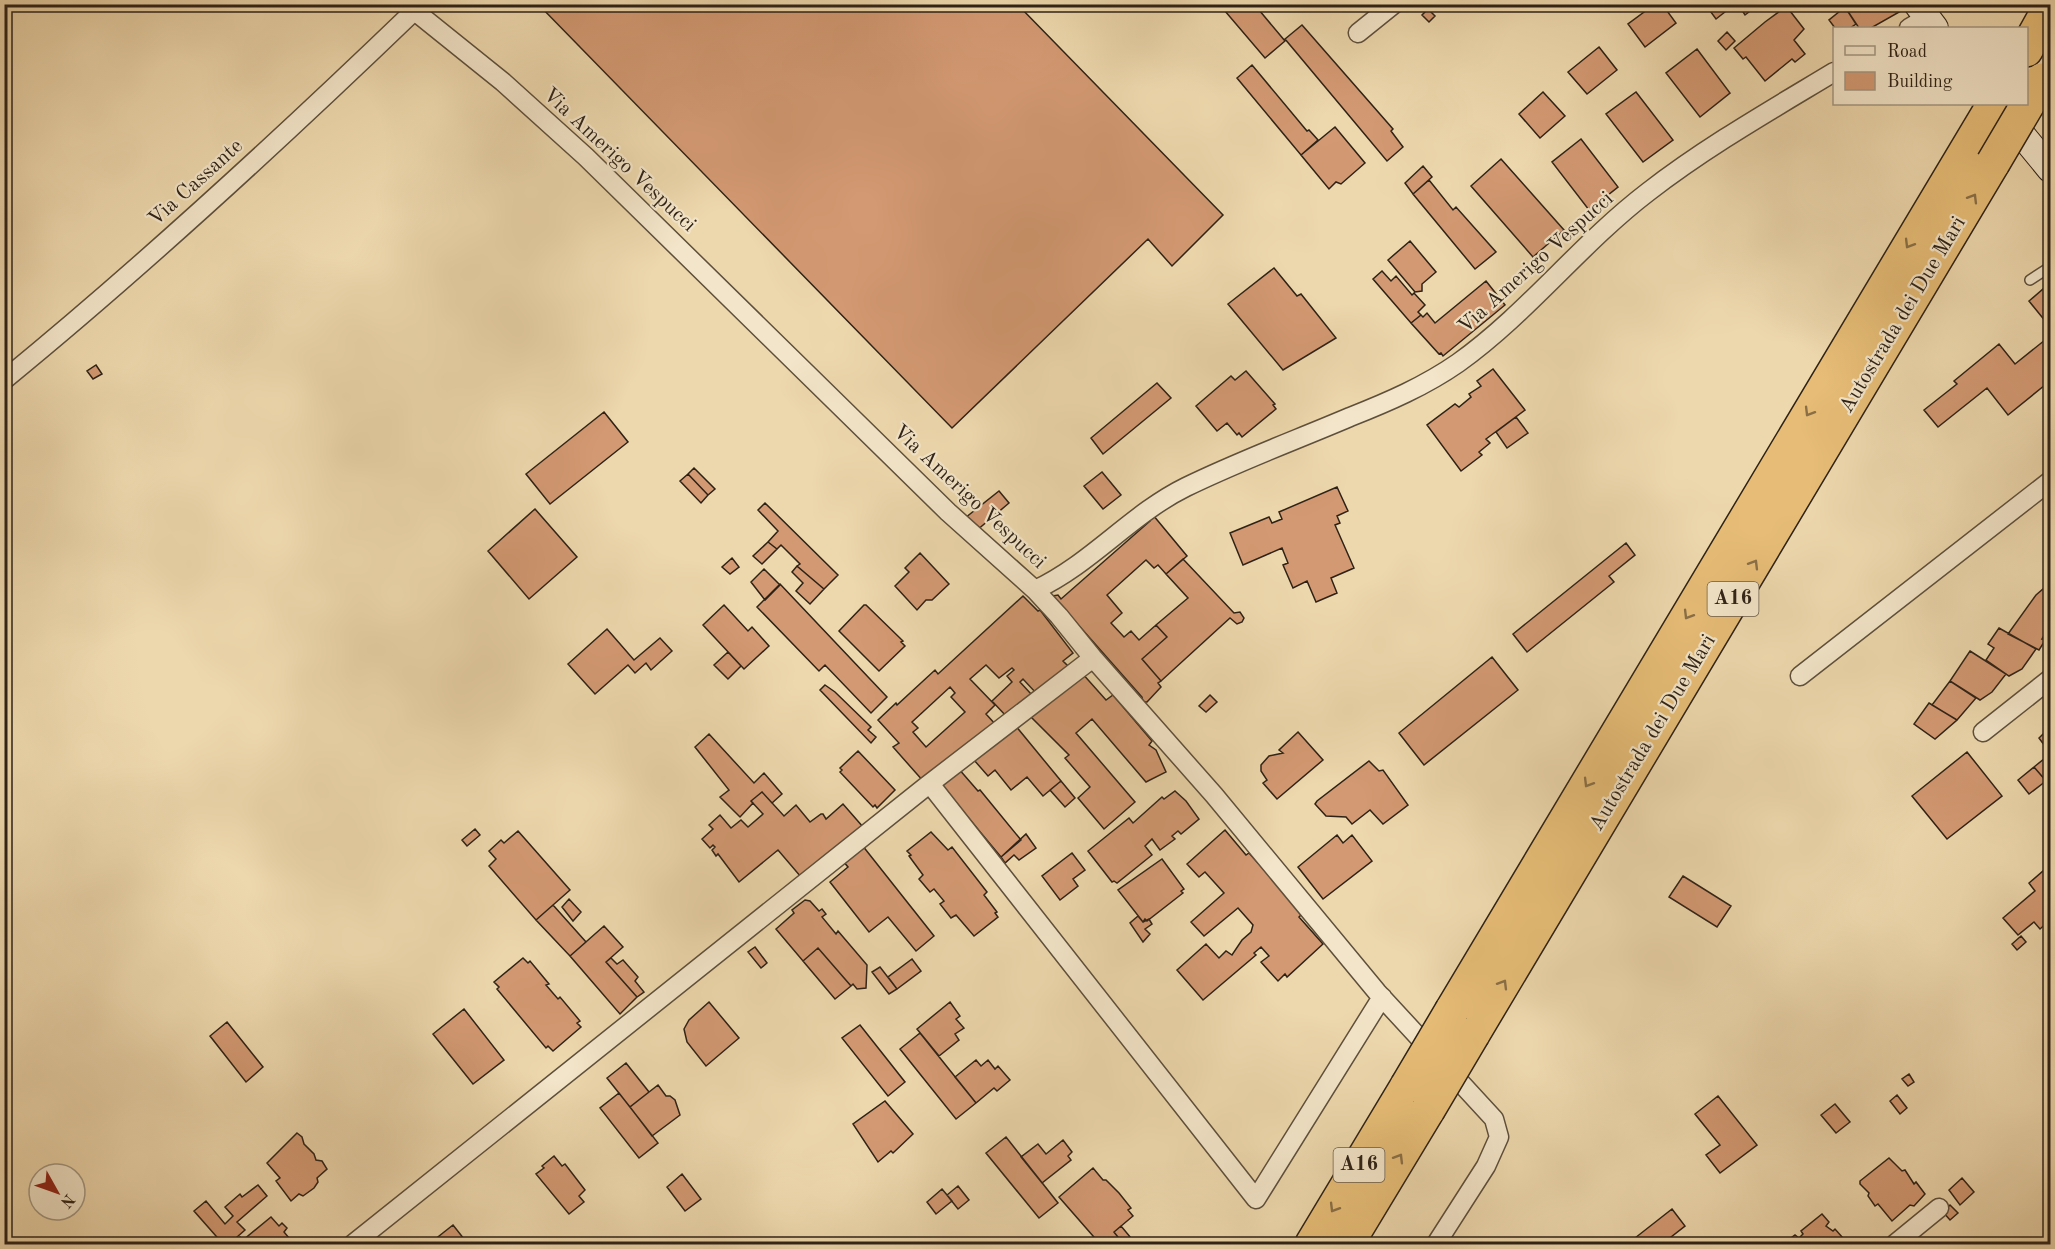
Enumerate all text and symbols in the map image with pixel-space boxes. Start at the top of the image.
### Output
legend [1833,27,2028,105]
text: Road [1887,43,1927,61]
text: Building [1887,73,1953,91]
street label: Via Amerigo Vespucci [538,84,700,236]
street label: Via Cassante [145,136,247,230]
street label: Via Amerigo Vespucci [1454,188,1618,338]
one-way arrow [1965,194,1977,204]
street label: Autostrada dei Due Mari [1836,213,1970,417]
one-way arrow [1905,238,1917,248]
one-way arrow [1805,406,1817,416]
street label: Via Amerigo Vespucci [888,421,1050,573]
one-way arrow [1747,560,1758,570]
road number: A16 [1708,582,1758,616]
one-way arrow [1683,609,1695,619]
street label: Autostrada dei Due Mari [1586,631,1720,835]
one-way arrow [1583,777,1595,787]
one-way arrow [1496,980,1508,990]
road number: A16 [1334,1148,1384,1182]
one-way arrow [1391,1154,1403,1164]
north arrow [27,1162,87,1222]
text: N [56,1191,77,1211]
one-way arrow [1329,1202,1341,1212]

